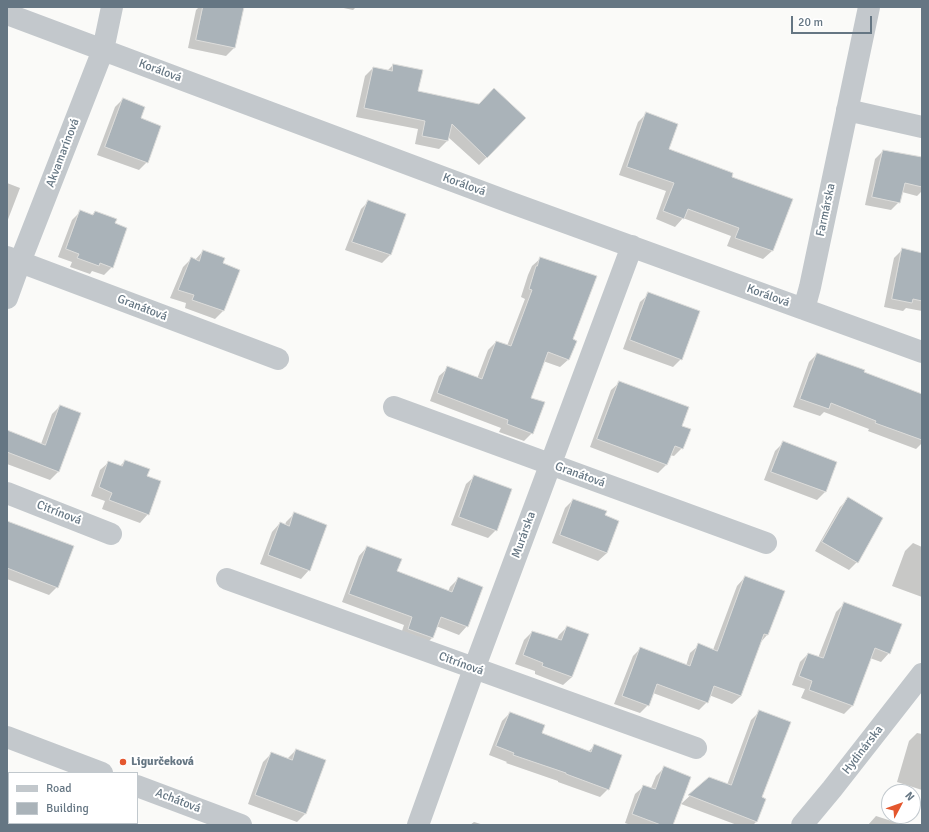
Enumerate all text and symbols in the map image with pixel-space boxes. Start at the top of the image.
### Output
scale bar [793,8,874,34]
text: 20 m [798,15,823,30]
street label: Korálová [137,57,183,85]
street label: Akvamarínová [43,117,83,189]
street label: Korálová [441,171,487,199]
street label: Farmárska [813,182,839,238]
street label: Korálová [745,282,791,310]
street label: Granátová [115,292,169,324]
street label: Granátová [553,459,607,491]
street label: Citrínová [35,498,83,528]
street label: Murárska [509,510,539,560]
street label: Citrínová [437,649,485,679]
street label: Hydinárska [840,723,886,777]
place label: Ligurčeková [131,755,194,769]
marker: Ligurčeková [118,757,128,767]
legend [8,772,138,824]
text: Road [46,781,72,796]
north arrow [881,784,921,824]
street label: Achátová [153,786,203,816]
text: N [902,789,917,804]
text: Building [46,801,89,816]

